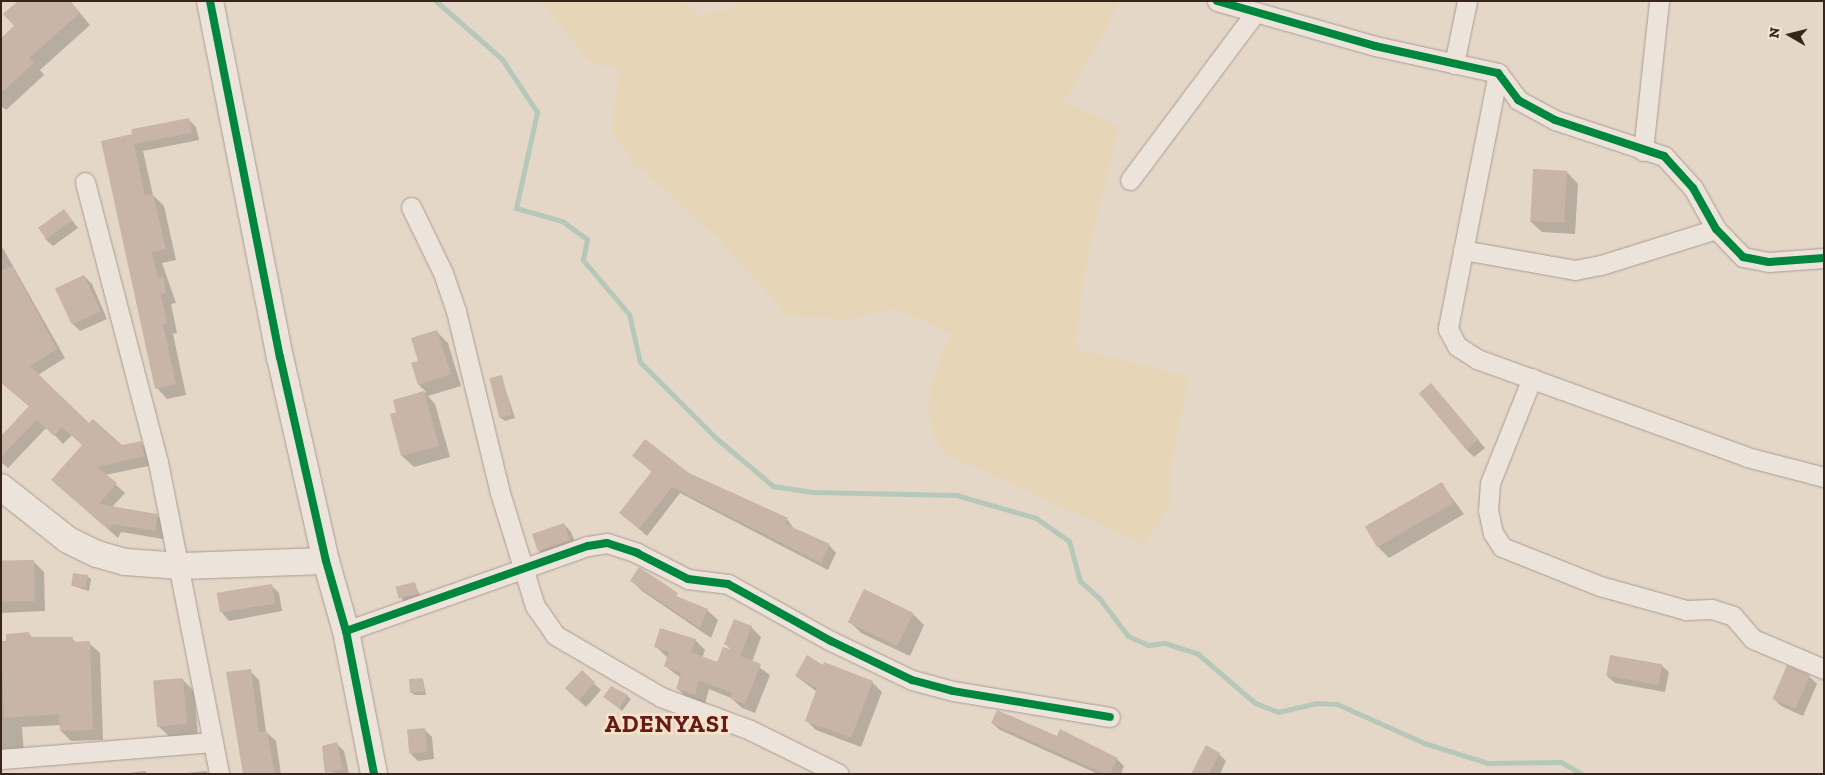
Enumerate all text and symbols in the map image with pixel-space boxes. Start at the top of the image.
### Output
north arrow [1765,10,1815,60]
text: N [1765,26,1784,39]
district label: ADENYASI [603,710,731,738]

